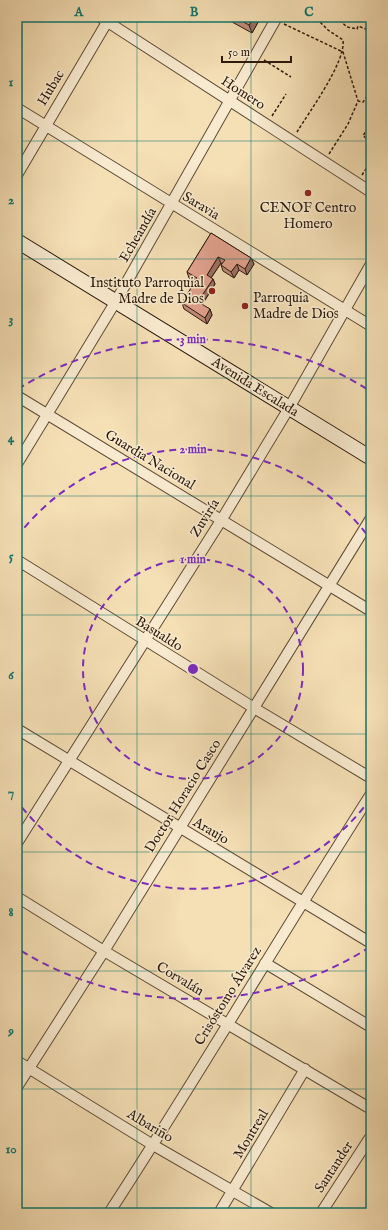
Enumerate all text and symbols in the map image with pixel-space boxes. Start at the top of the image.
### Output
text: A [74,4,85,21]
text: B [190,4,199,21]
text: C [304,4,314,21]
scale bar [222,38,291,64]
text: 50 m [228,45,250,60]
street label: Hubac [33,67,69,109]
street label: Homero [217,72,269,114]
text: 1 [9,74,14,91]
street label: Saravia [179,188,224,225]
marker: CENOF Centro Homero [303,188,313,198]
text: 2 [8,192,14,209]
place label: CENOF Centro Homero [260,199,357,233]
street label: Echeandía [115,204,161,266]
place label: Instituto Parroquial Madre de Dios [90,274,204,308]
marker: Instituto Parroquial Madre de Dios [207,286,217,296]
place label: Parroquia Madre de Dios [253,289,339,323]
marker: Parroquia Madre de Dios [240,301,250,311]
text: 3 [9,311,14,328]
text: 3 min [180,332,207,347]
street label: Avenida Escalada [207,352,303,422]
street label: Guardia Nacional [102,426,199,494]
text: 4 [8,430,15,447]
text: 2 min [179,442,207,457]
street label: Zuviría [186,495,224,541]
text: 5 [9,548,14,565]
text: 1 min [180,552,207,567]
street label: Basualdo [132,612,186,656]
centre of rings [186,662,200,676]
text: 6 [8,667,14,684]
street label: Doctor Horacio Casco [141,735,225,856]
text: 7 [8,785,14,802]
street label: Araujo [189,813,233,849]
text: 8 [8,904,14,921]
street label: Crisóstomo Álvarez [190,942,266,1049]
street label: Corvalán [153,958,207,1000]
text: 9 [7,1023,14,1040]
street label: Albariño [123,1105,177,1147]
street label: Montreal [229,1106,273,1162]
street label: Santander [311,1138,357,1196]
text: 10 [5,1141,17,1158]

